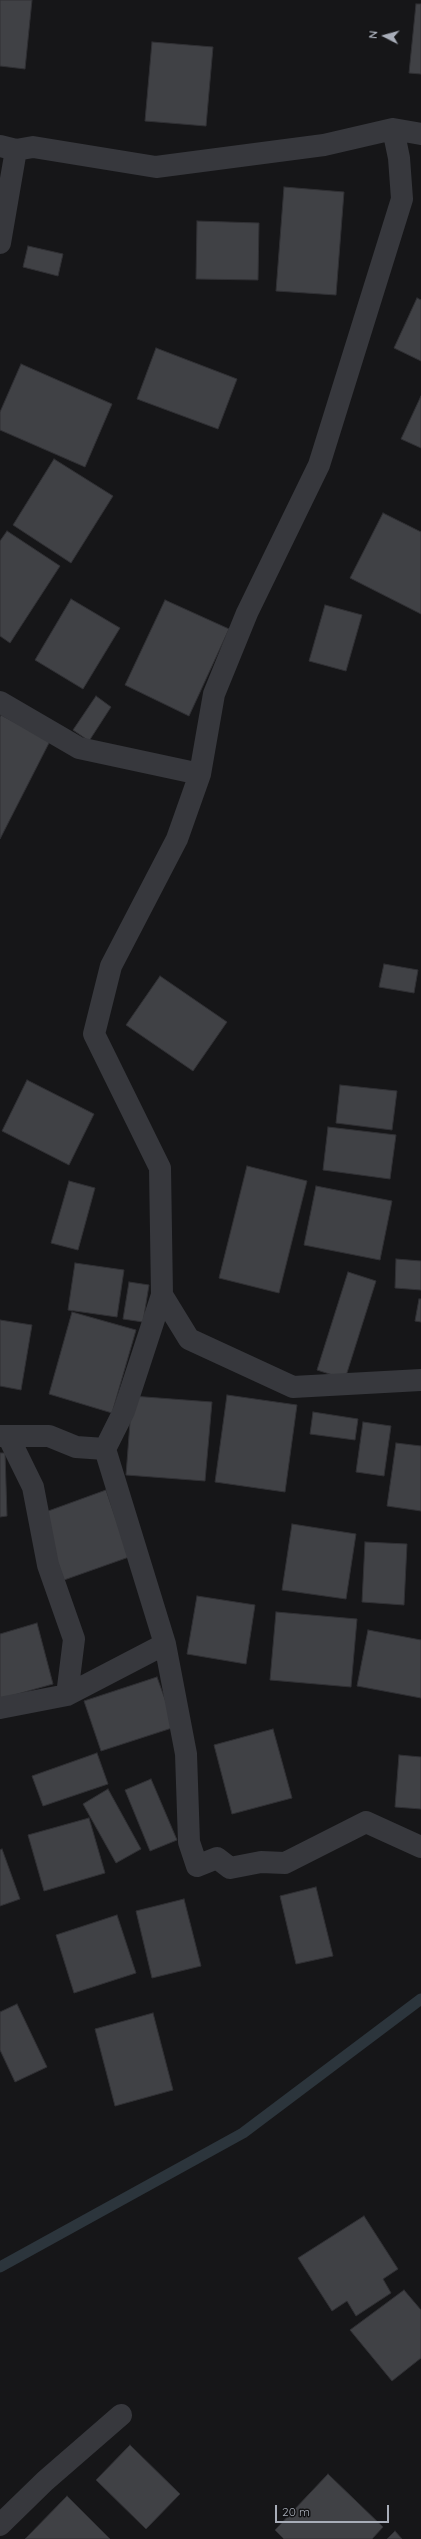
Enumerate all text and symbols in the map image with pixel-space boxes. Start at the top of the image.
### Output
north arrow [365,16,405,56]
text: N [366,30,380,40]
scale bar [277,2497,391,2523]
text: 20 m [282,2504,310,2519]

